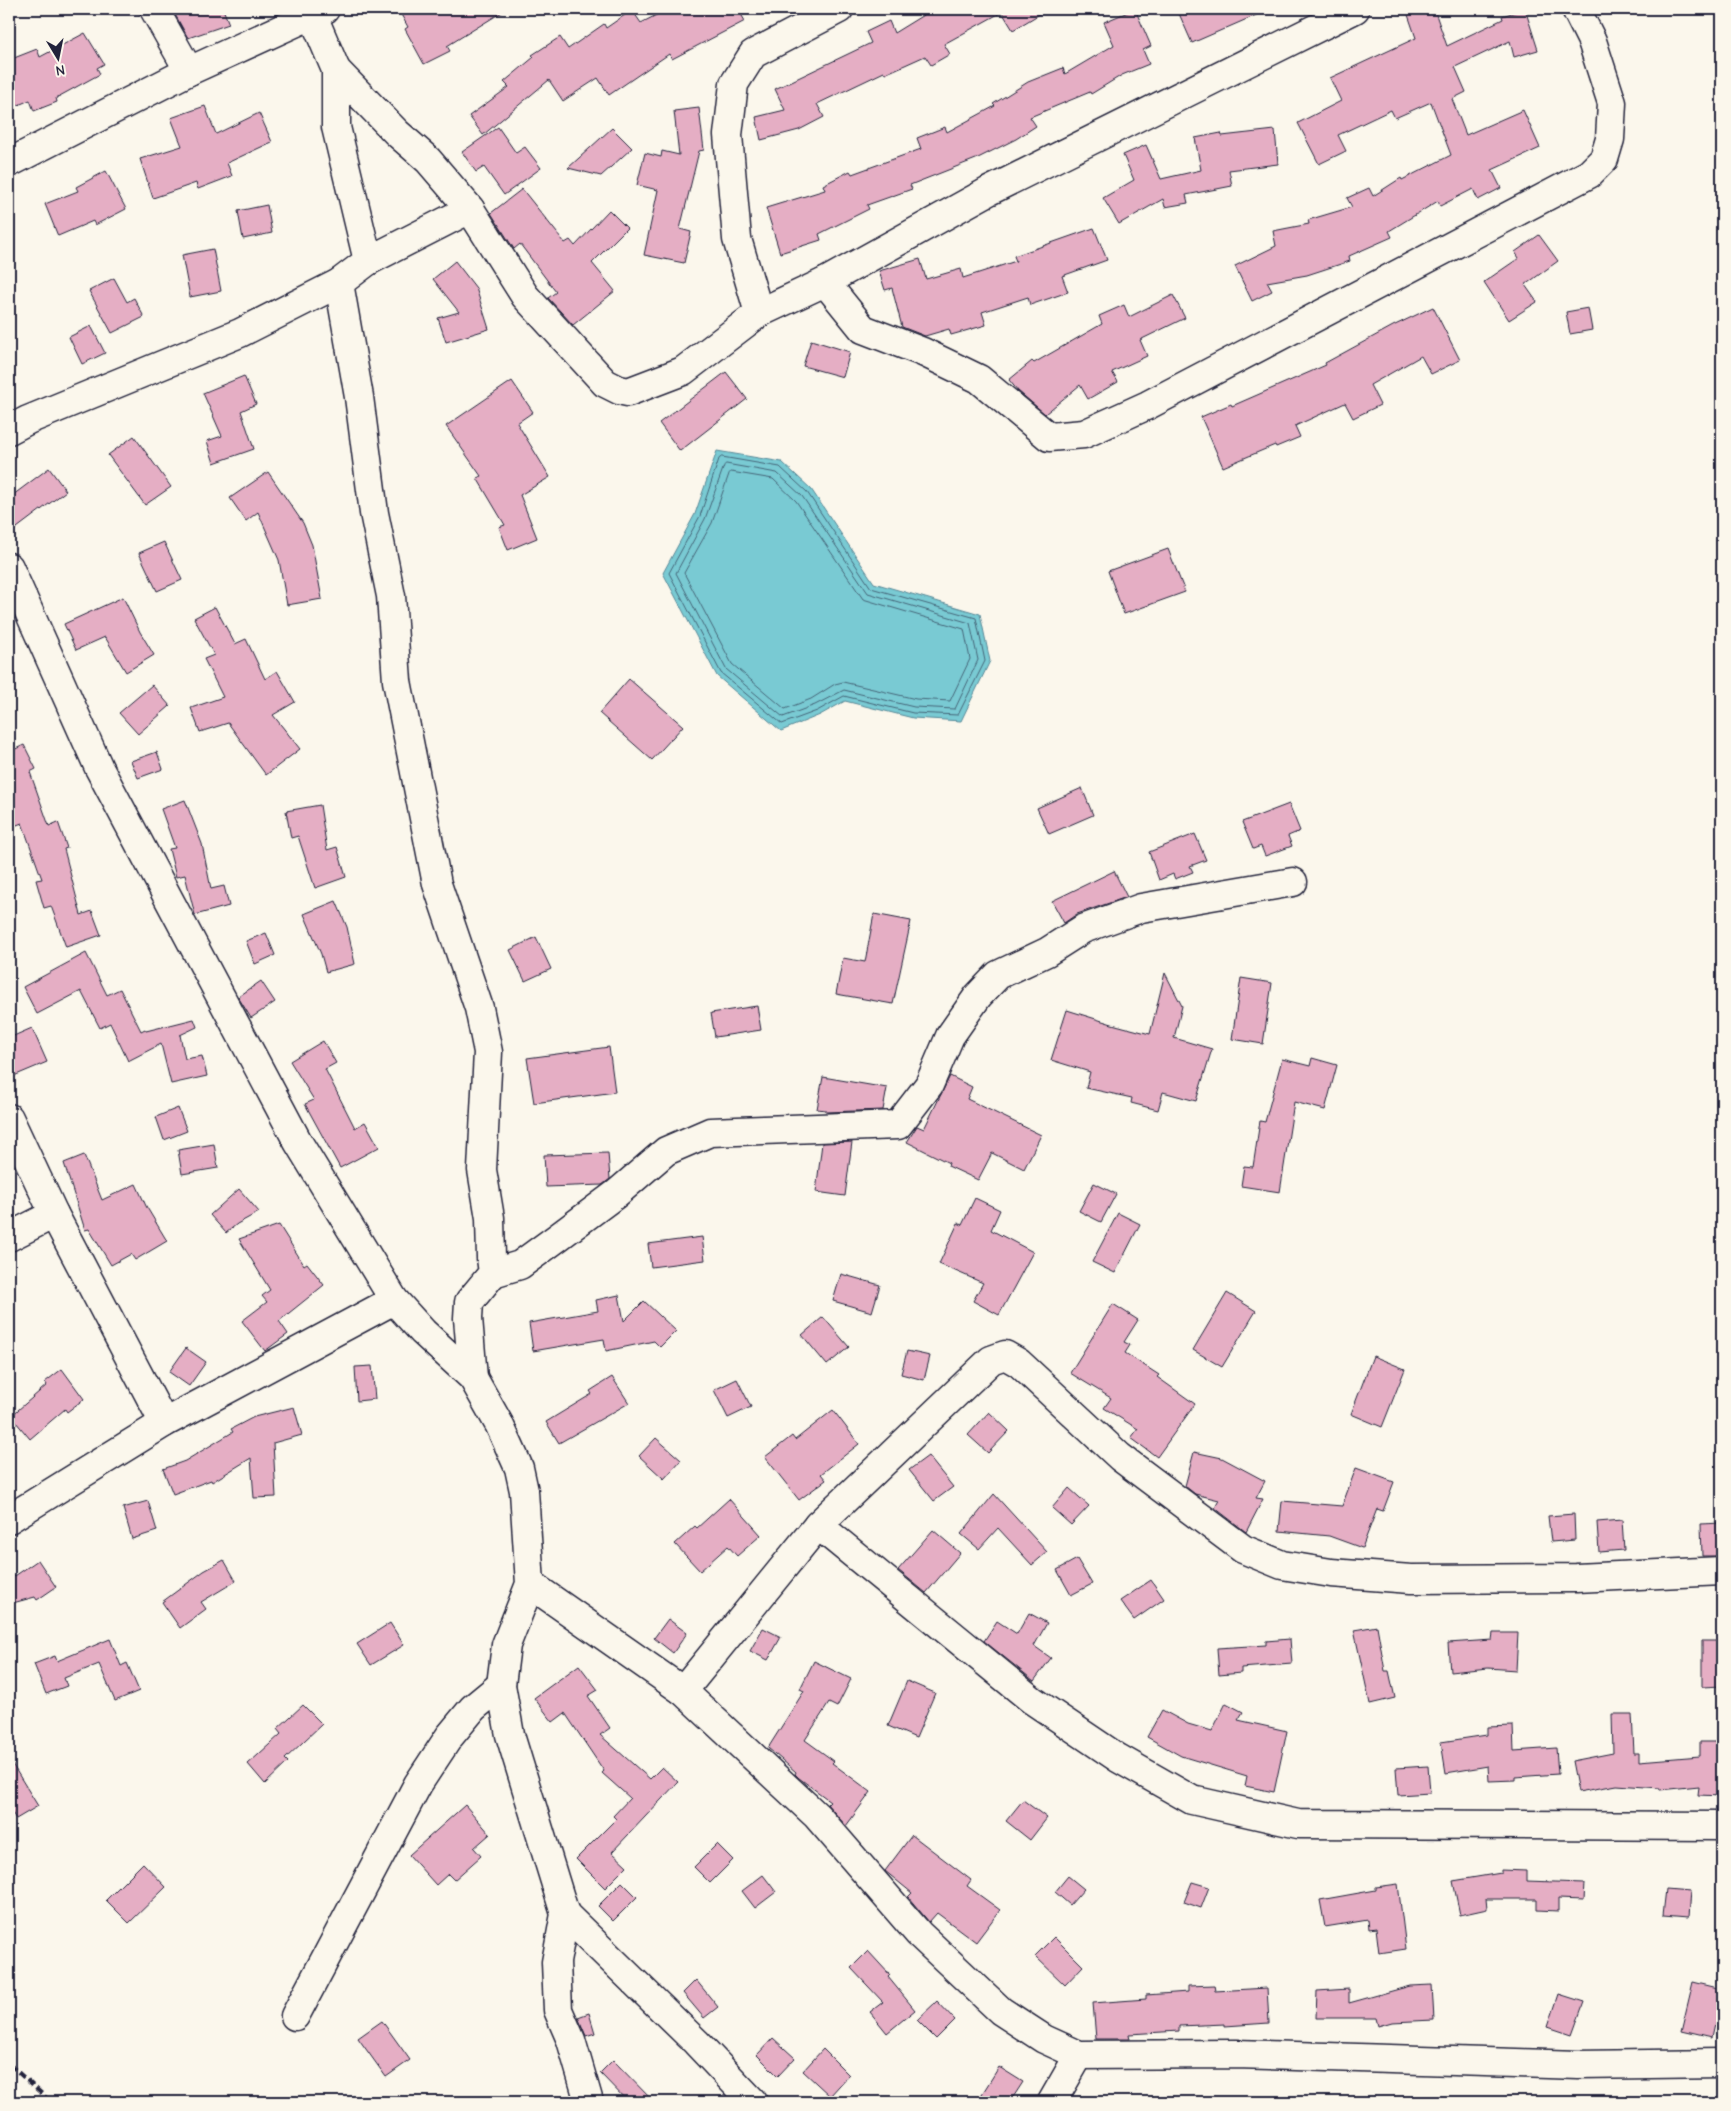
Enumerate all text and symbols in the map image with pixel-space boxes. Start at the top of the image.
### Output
north arrow [32,32,82,82]
text: N [54,61,66,79]

